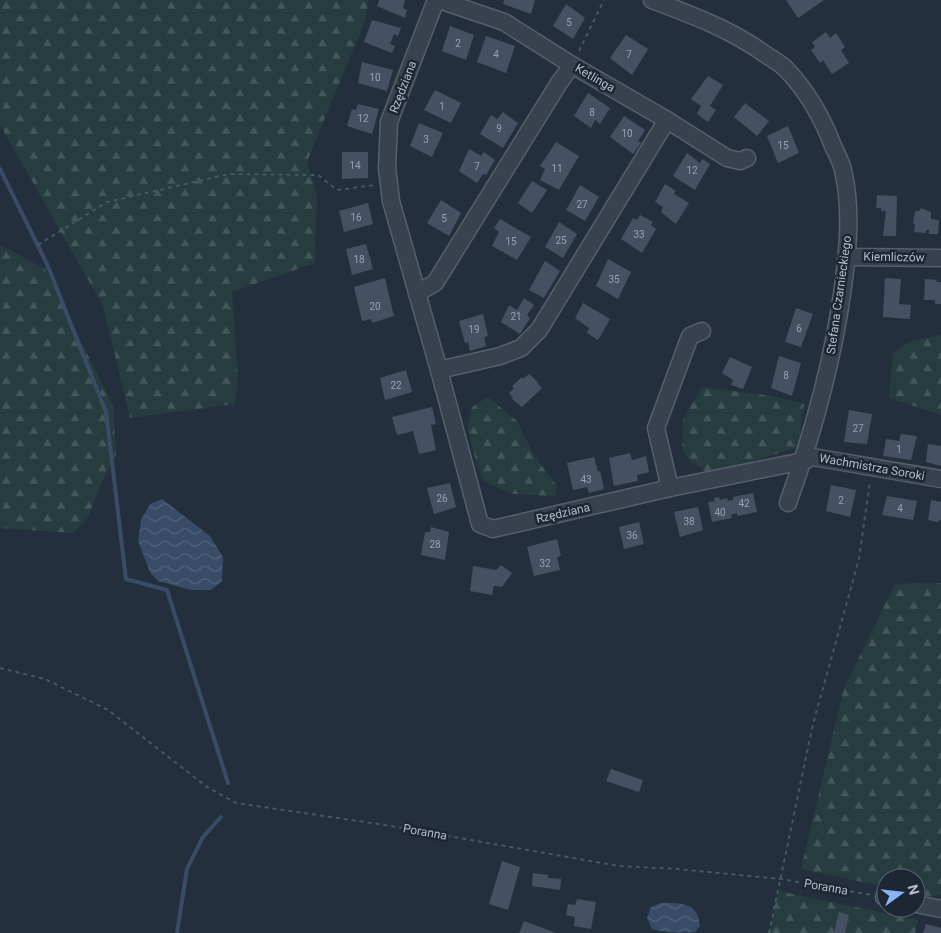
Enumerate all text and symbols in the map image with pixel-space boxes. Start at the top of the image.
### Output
house number: 5 [566,17,572,28]
house number: 2 [455,38,461,49]
house number: 4 [493,49,499,60]
house number: 7 [626,49,632,60]
street label: Rzędziana [387,59,419,115]
street label: Ketlinga [573,61,617,95]
house number: 10 [369,72,381,83]
house number: 1 [439,101,445,112]
house number: 8 [589,107,595,118]
house number: 12 [357,113,369,124]
house number: 9 [496,123,502,134]
house number: 10 [621,128,633,139]
house number: 3 [423,134,429,145]
house number: 15 [777,140,789,151]
house number: 14 [349,160,361,171]
house number: 7 [474,161,480,172]
house number: 11 [551,163,563,174]
house number: 12 [686,165,698,176]
house number: 27 [576,199,588,210]
house number: 16 [350,212,362,223]
house number: 5 [441,213,447,224]
house number: 33 [633,229,645,240]
house number: 25 [555,235,567,246]
street label: Stefana Czarnieckiego [824,235,854,355]
house number: 15 [505,236,517,247]
street label: Kiemliczów [863,249,925,265]
house number: 18 [353,254,365,265]
house number: 35 [608,274,620,285]
house number: 20 [369,301,381,312]
house number: 21 [510,311,522,322]
house number: 6 [796,323,802,334]
house number: 19 [468,324,480,335]
house number: 8 [783,370,789,381]
house number: 22 [390,380,402,391]
house number: 27 [852,423,864,434]
house number: 1 [896,444,902,455]
street label: Wachmistrza Soroki [818,451,926,483]
house number: 43 [580,474,592,485]
house number: 26 [436,493,448,504]
house number: 2 [838,495,844,506]
house number: 42 [738,498,750,509]
street label: Rzędziana [535,500,591,526]
house number: 4 [897,503,903,514]
house number: 40 [714,507,726,518]
house number: 38 [683,516,695,527]
house number: 36 [626,530,638,541]
house number: 28 [429,539,441,550]
house number: 32 [539,558,551,569]
street label: Poranna [402,821,448,843]
north arrow [876,868,926,918]
street label: Poranna [803,876,849,898]
text: N [905,883,923,896]

